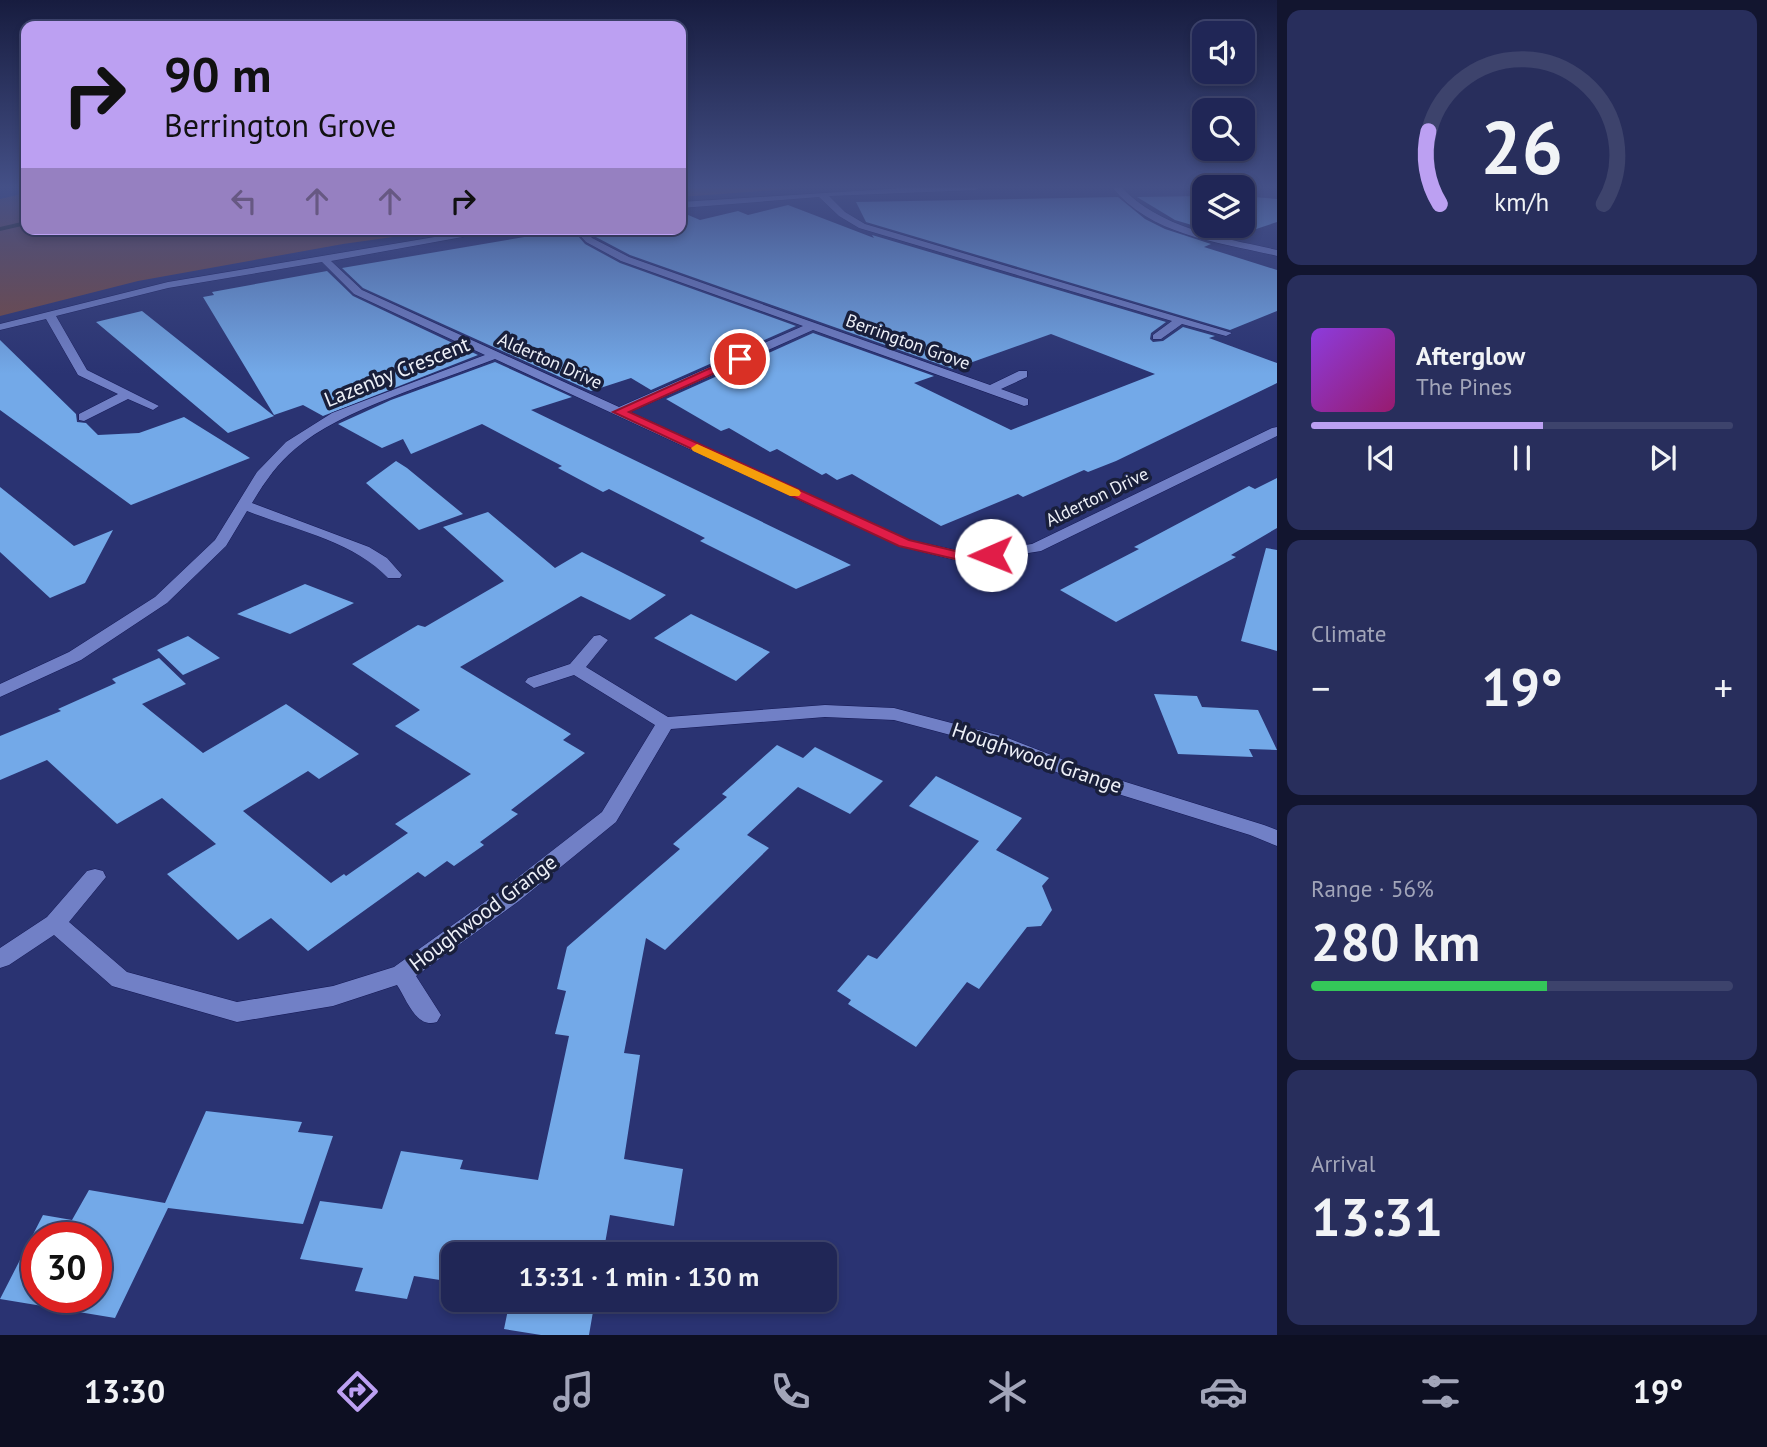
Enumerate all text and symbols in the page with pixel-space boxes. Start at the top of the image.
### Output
map controls [1192,21,1255,238]
button: sound [1192,21,1255,84]
text: 90 m [164,42,271,106]
icon: right [49,49,140,140]
button: search [1192,98,1255,161]
text: 26 [1481,100,1563,194]
text: Berrington Grove [164,104,396,146]
button: layers [1192,175,1255,238]
icon: left [225,182,263,220]
icon: ahead [298,182,336,220]
icon: ahead [371,182,409,220]
icon: right [444,182,482,220]
text: km/h [1495,185,1549,217]
street label: Berrington Grove [843,308,973,375]
street label: Alderton Drive [494,327,606,394]
pin [710,329,770,389]
street label: Lazenby Crescent [320,330,473,413]
text: Afterglow [1416,339,1525,372]
icon: arrive [721,340,759,378]
text: The Pines [1416,372,1512,401]
icon: previous [1362,439,1400,477]
icon: pause [1503,439,1541,477]
icon: next [1644,439,1682,477]
street label: Alderton Drive [1041,462,1152,531]
position arrow [954,518,1028,592]
text: Climate [1311,619,1386,648]
text: 19° [1481,653,1563,720]
text: − [1311,663,1330,712]
text: + [1714,663,1733,712]
street label: Houghwood Grange [949,716,1126,799]
street label: Houghwood Grange [404,848,562,977]
text: Range · 56% [1311,874,1434,903]
text: 280 km [1311,908,1480,975]
text: Arrival [1311,1149,1375,1178]
text: 13:31 [1311,1183,1443,1250]
speed limit sign: 30 [21,1222,112,1313]
text: 13:31 · 1 min · 130 m [519,1260,759,1293]
icon: directions [333,1367,382,1416]
icon: music [549,1367,598,1416]
icon: phone [766,1367,815,1416]
icon: climate [983,1367,1032,1416]
icon: car [1199,1367,1248,1416]
icon: filters [1416,1367,1465,1416]
text: 13:30 [84,1370,165,1412]
text: 19° [1633,1370,1683,1412]

